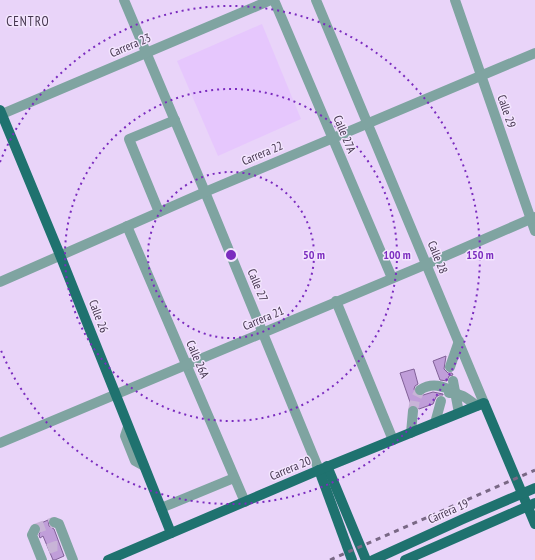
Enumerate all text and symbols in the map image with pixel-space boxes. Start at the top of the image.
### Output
district label: CENTRO [6,13,50,30]
street label: Carrera 23 [107,30,153,60]
street label: Calle 29 [494,92,520,130]
street label: Calle 27A [330,113,360,155]
street label: Carrera 22 [239,138,285,168]
street label: Calle 28 [425,238,451,276]
text: 50 m [303,247,325,262]
text: 100 m [383,247,411,262]
text: 150 m [466,247,494,262]
centre of rings [224,248,238,262]
street label: Calle 27 [244,266,272,304]
street label: Calle 26 [86,297,112,335]
street label: Carrera 21 [240,303,286,333]
street label: Calle 26A [183,338,213,380]
street label: Carrera 20 [267,453,313,483]
street label: Carrera 19 [425,495,471,527]

